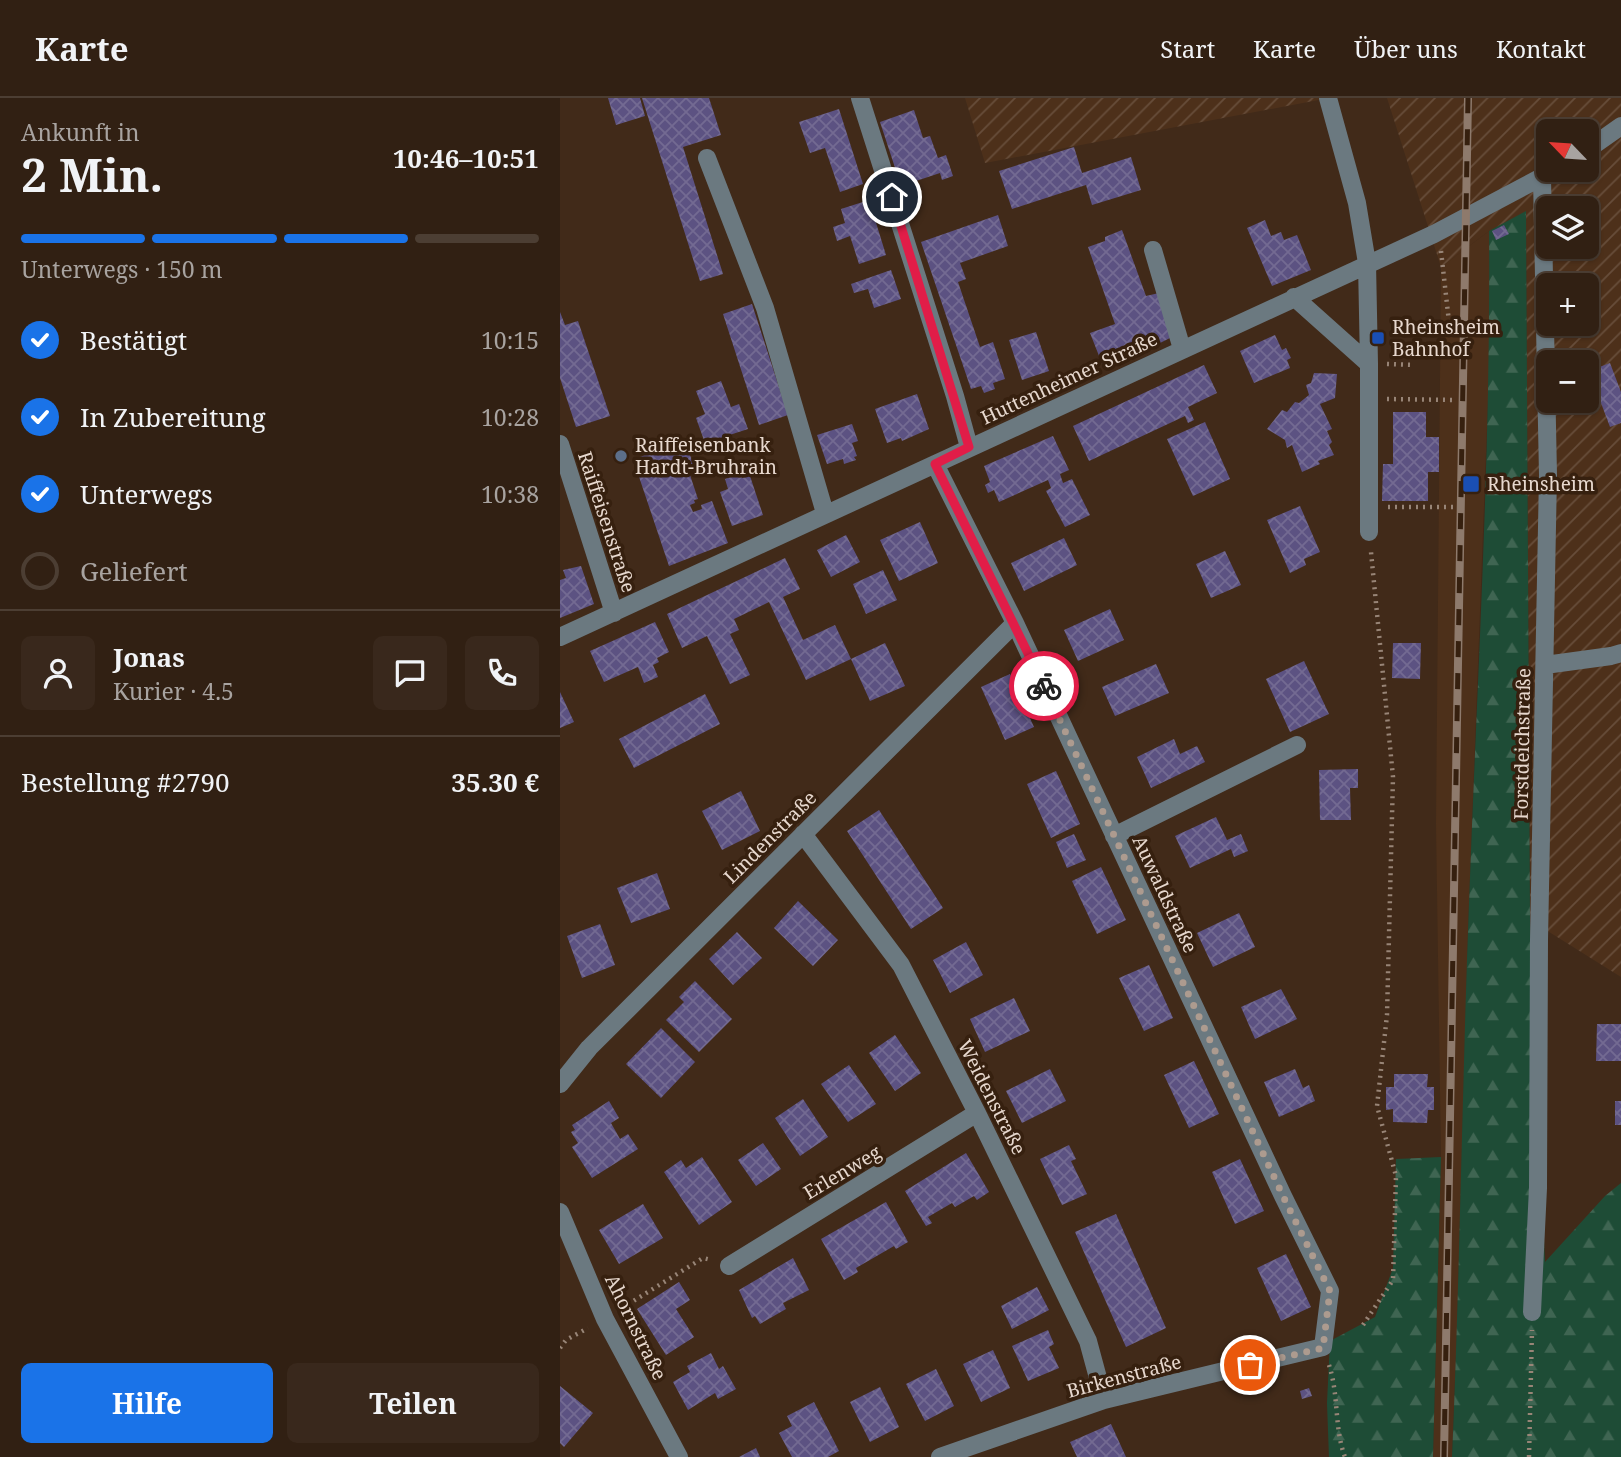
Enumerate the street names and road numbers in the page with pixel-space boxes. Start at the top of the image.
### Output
street label: Huttenheimer Straße [977,326,1161,430]
street label: Raiffeisenstraße [572,448,642,596]
street label: Forstdeichstraße [1508,668,1536,820]
street label: Lindenstraße [718,785,822,889]
street label: Auwaldstraße [1126,831,1204,957]
street label: Weidenstraße [952,1035,1032,1159]
street label: Erlenweg [798,1139,886,1205]
street label: Ahornstraße [599,1270,673,1384]
street label: Birkenstraße [1064,1348,1184,1404]

